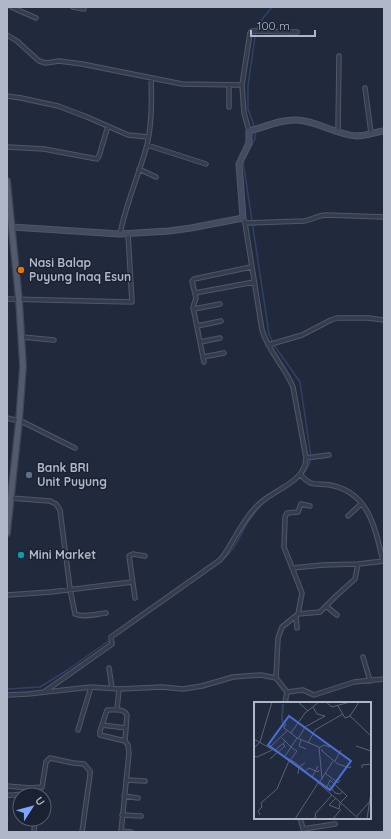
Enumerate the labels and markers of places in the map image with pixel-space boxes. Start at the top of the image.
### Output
place label: Nasi Balap Puyung Inaq Esun [29,255,131,284]
marker: Nasi Balap Puyung Inaq Esun [16,265,26,275]
place label: Bank BRI Unit Puyung [37,460,107,489]
marker: Bank BRI Unit Puyung [24,470,34,480]
place label: Mini Market [29,547,96,562]
marker: Mini Market [16,550,26,560]

